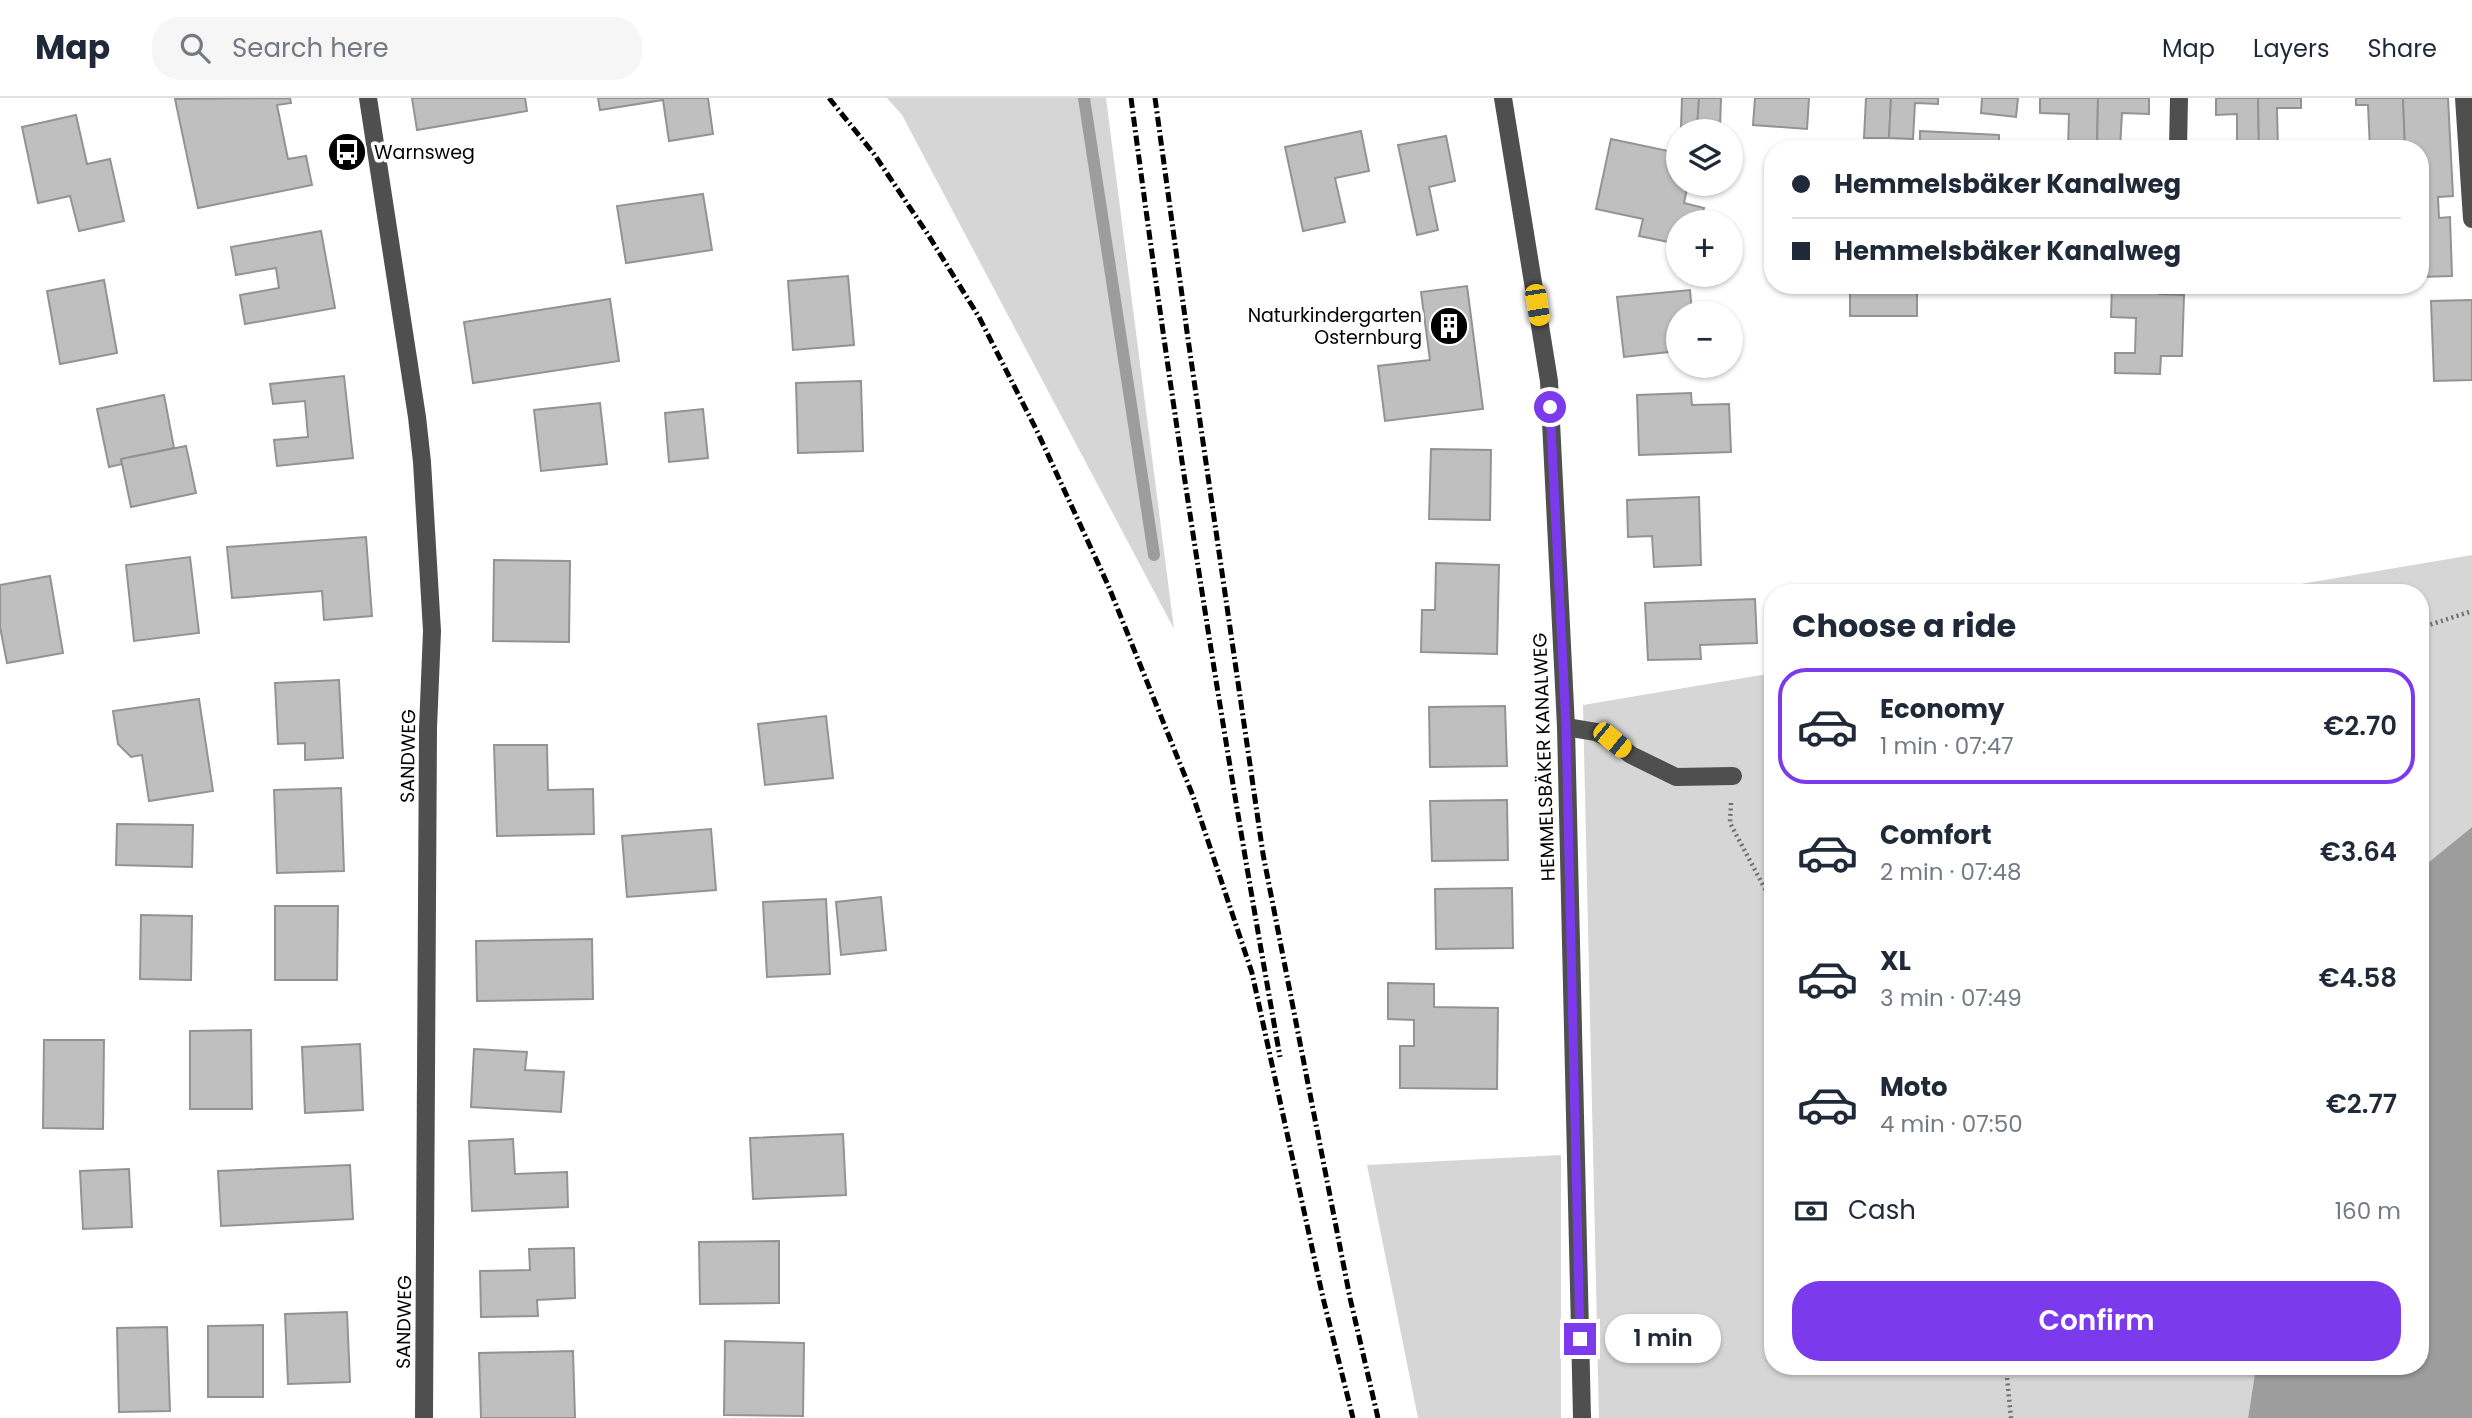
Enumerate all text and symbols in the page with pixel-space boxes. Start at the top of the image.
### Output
search box [152,17,642,80]
text: Map [35,24,110,71]
icon: search [176,29,214,67]
text: Search here [232,30,389,66]
text: Map [2162,32,2215,65]
text: Layers [2253,32,2329,65]
text: Share [2367,32,2437,65]
map controls [1666,119,1743,378]
button: layers [1666,119,1743,196]
bus stop icon: Warnsweg [326,131,368,173]
place label: Warnsweg [374,139,475,166]
text: Hemmelsbäker Kanalweg [1834,166,2181,202]
button: + [1666,210,1743,287]
text: Hemmelsbäker Kanalweg [1834,233,2181,269]
car [1524,283,1551,327]
button: − [1666,301,1743,378]
place label: Naturkindergarten Osternburg [1248,302,1422,351]
building icon: Naturkindergarten Osternburg [1428,305,1470,347]
route start [1534,391,1566,423]
text: Choose a ride [1792,603,2016,648]
street label: HEMMELSBÄKER KANALWEG [1526,632,1562,882]
text: Economy [1880,691,2004,727]
icon: car [1796,695,1859,758]
text: €2.70 [2323,708,2397,744]
street label: SANDWEG [394,709,422,803]
car [1590,719,1635,761]
text: 1 min · 07:47 [1880,730,2014,762]
text: Comfort [1880,817,1992,853]
icon: car [1796,821,1859,884]
text: €3.64 [2320,834,2397,870]
text: 2 min · 07:48 [1880,856,2021,888]
text: XL [1880,943,1911,979]
icon: car [1796,947,1859,1010]
text: €4.58 [2319,960,2397,996]
text: 3 min · 07:49 [1880,982,2022,1014]
text: Moto [1880,1069,1948,1105]
icon: car [1796,1073,1859,1136]
text: €2.77 [2326,1086,2397,1122]
text: 4 min · 07:50 [1880,1108,2023,1140]
icon: cash [1792,1192,1830,1230]
text: Cash [1848,1192,1916,1228]
text: 160 m [2335,1195,2401,1227]
street label: SANDWEG [390,1275,418,1369]
button: Confirm [1792,1281,2401,1361]
callout: 1 min [1604,1314,1720,1364]
text: 1 min [1633,1322,1693,1354]
route end [1564,1323,1596,1355]

